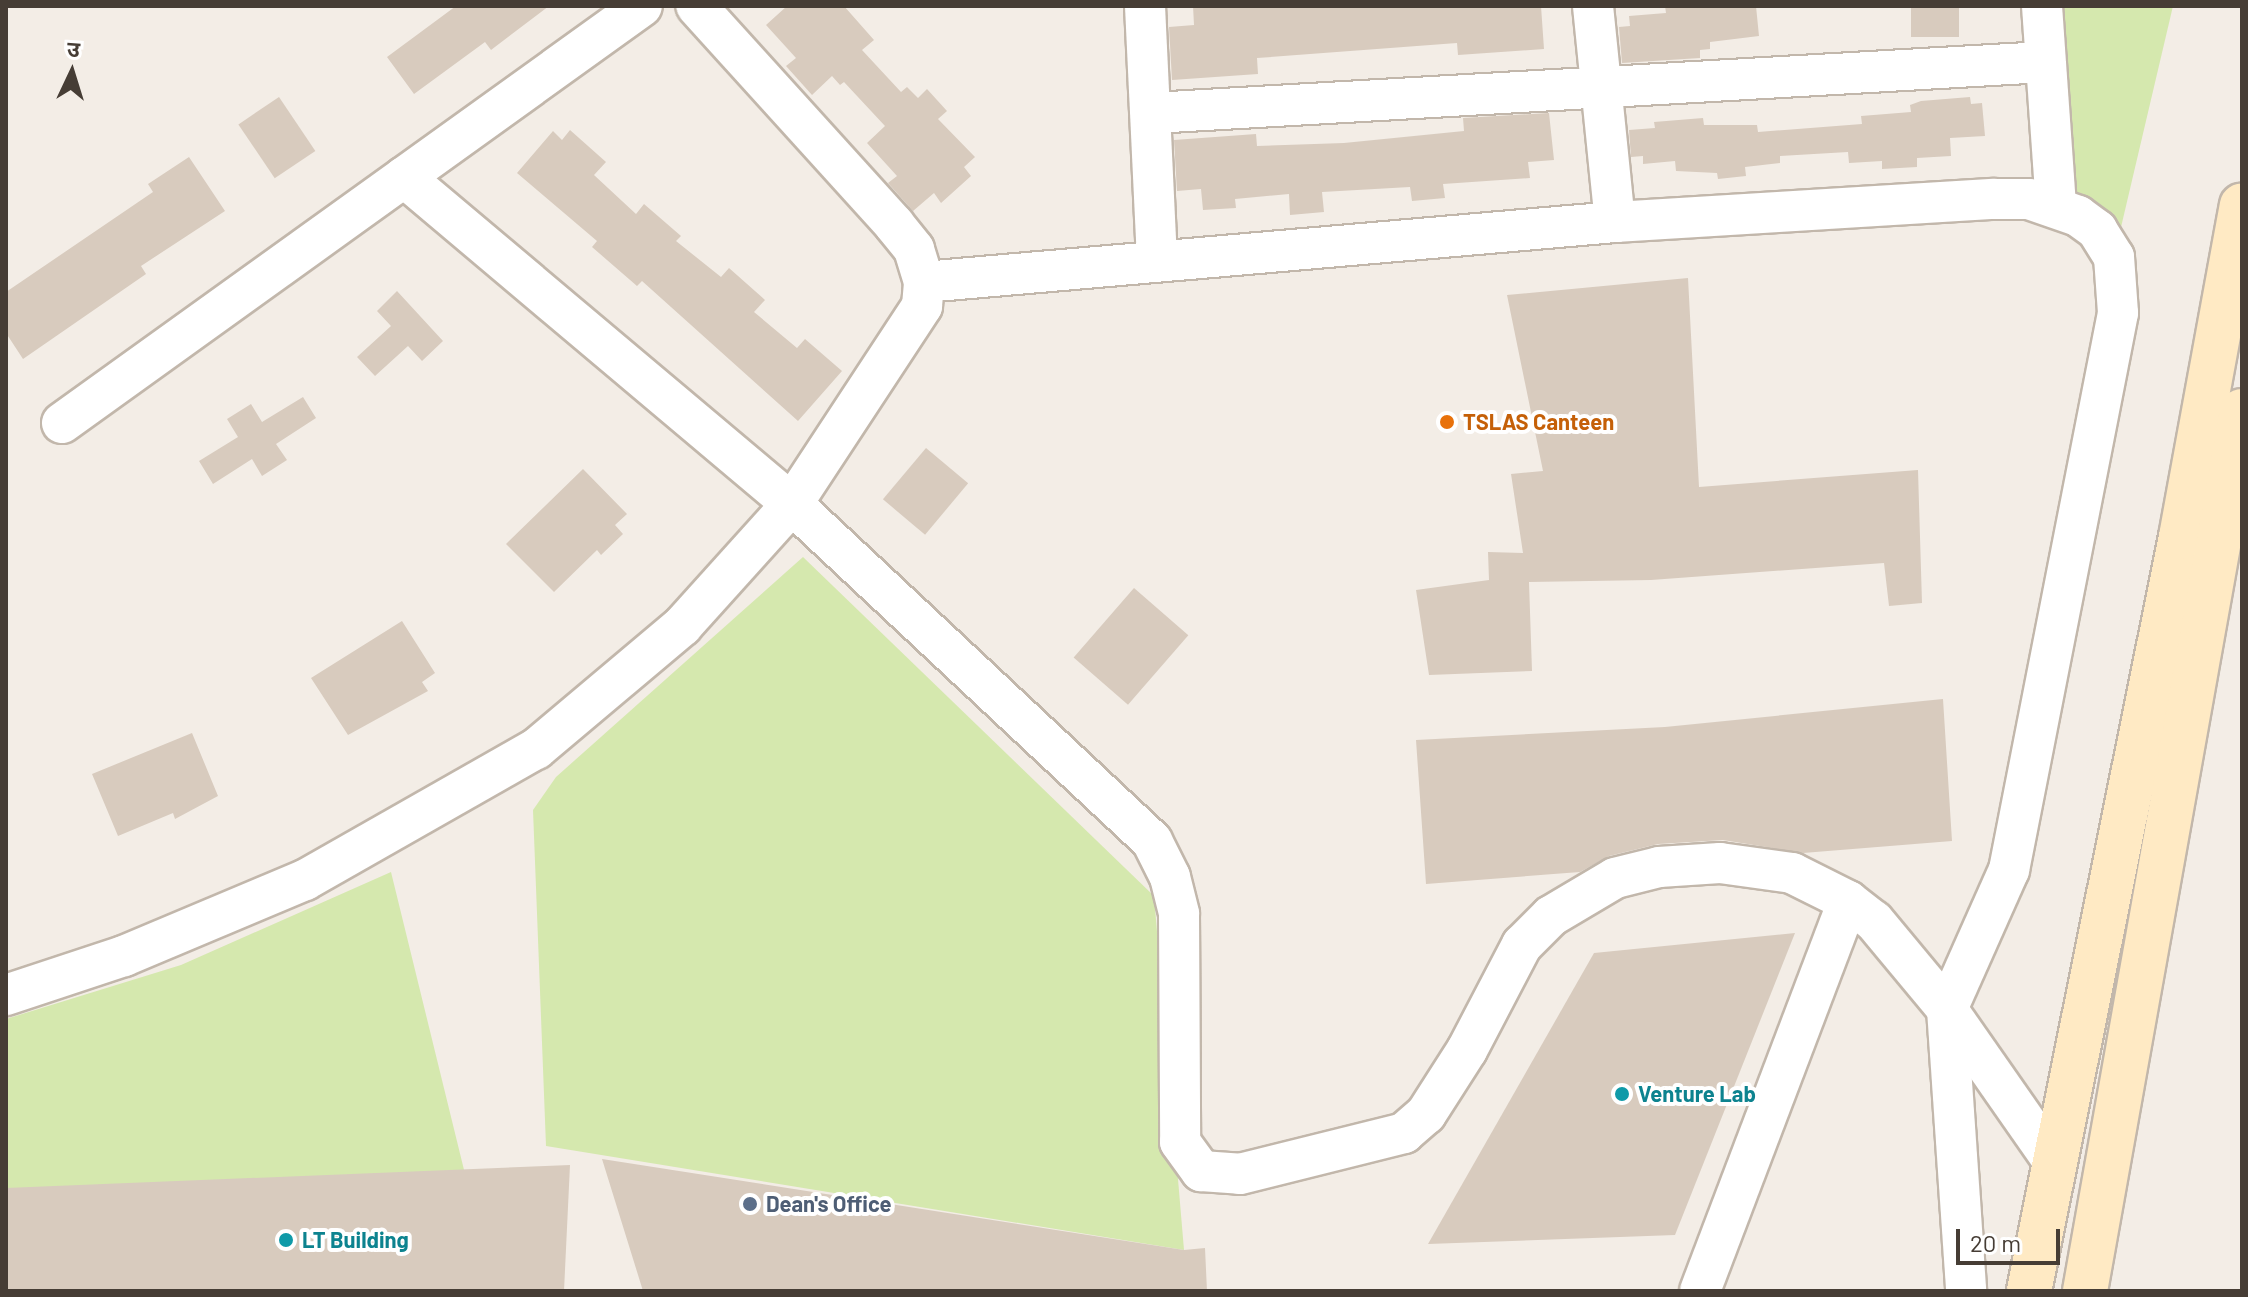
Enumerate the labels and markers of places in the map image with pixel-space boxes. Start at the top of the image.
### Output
place label: TSLAS Canteen [1463,409,1614,435]
marker: TSLAS Canteen [1438,413,1456,431]
place label: Venture Lab [1638,1081,1756,1107]
marker: Venture Lab [1613,1085,1631,1103]
place label: Dean's Office [766,1191,892,1217]
marker: Dean's Office [741,1195,759,1213]
place label: LT Building [302,1227,409,1253]
marker: LT Building [277,1231,295,1249]

